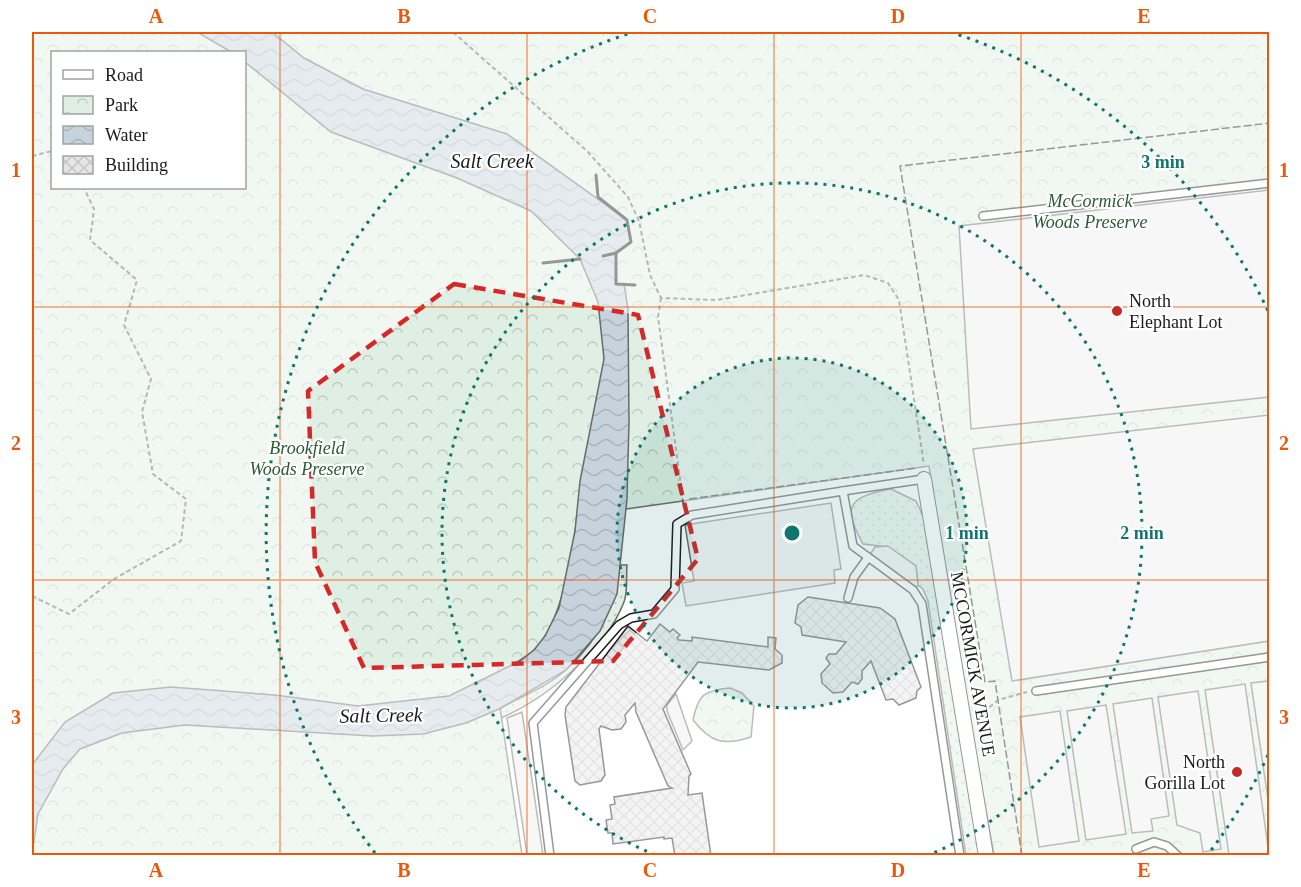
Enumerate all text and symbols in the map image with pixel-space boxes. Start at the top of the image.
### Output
text: A [149,5,164,27]
text: B [397,5,411,27]
text: C [643,5,657,27]
text: D [891,5,905,27]
text: E [1137,5,1151,27]
legend [51,51,246,189]
text: Road [105,65,143,85]
text: Park [105,95,138,115]
text: Water [105,125,148,145]
water label: Salt Creek [450,150,535,172]
text: 3 min [1141,152,1185,172]
text: Building [105,155,168,175]
text: 1 [11,159,21,181]
text: 1 [1279,159,1289,181]
park label: McCormick Woods Preserve [1032,191,1148,232]
place label: North Elephant Lot [1129,291,1222,332]
marker: North Elephant Lot [1110,304,1124,318]
text: 2 [11,432,21,454]
text: 2 [1279,432,1289,454]
park label: Brookfield Woods Preserve [249,438,365,479]
centre of rings [782,523,802,543]
text: 1 min [945,523,989,543]
text: 2 min [1120,523,1164,543]
street label: MCCORMICK AVENUE [947,570,999,758]
water label: Salt Creek [339,703,424,727]
text: 3 [11,706,21,728]
text: 3 [1279,706,1289,728]
place label: North Gorilla Lot [1145,752,1225,793]
marker: North Gorilla Lot [1230,765,1244,779]
text: A [149,859,164,881]
text: B [397,859,411,881]
text: C [643,859,657,881]
text: D [891,859,905,881]
text: E [1137,859,1151,881]

